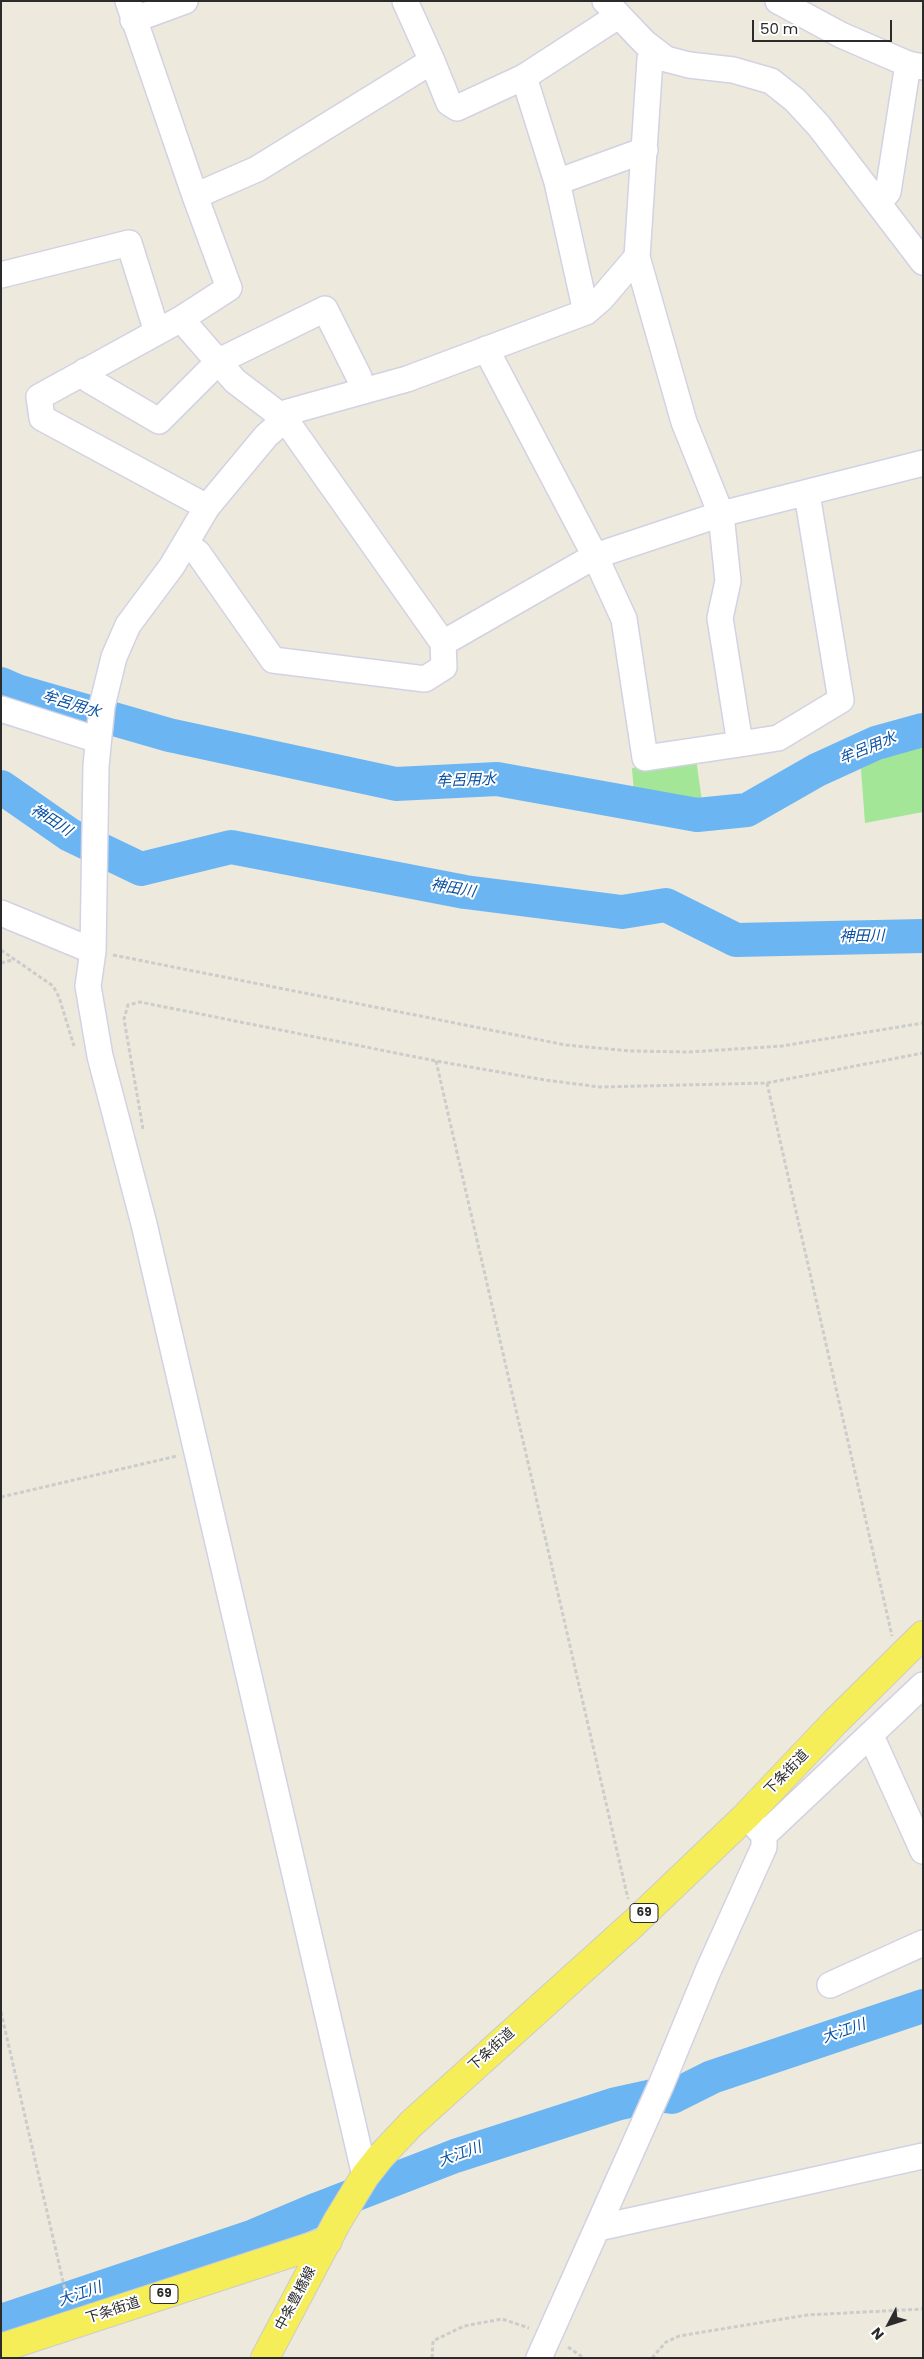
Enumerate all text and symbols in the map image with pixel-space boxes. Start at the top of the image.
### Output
scale bar [754,10,894,42]
text: 50 m [760,18,798,39]
water label: 牟呂用水 [40,688,102,722]
water label: 牟呂用水 [837,729,899,769]
water label: 牟呂用水 [436,771,496,791]
water label: 神田川 [27,801,75,841]
water label: 神田川 [429,876,477,902]
water label: 神田川 [839,928,885,946]
street label: 下条街道 [762,1747,812,1799]
road number: 69 [630,1904,658,1922]
water label: 大江川 [820,2016,868,2048]
street label: 下条街道 [466,2025,518,2075]
water label: 大江川 [436,2139,484,2171]
street label: 中条豊橋線 [272,2264,320,2334]
water label: 大江川 [56,2279,104,2311]
road number: 69 [150,2284,178,2304]
street label: 下条街道 [84,2294,142,2328]
north arrow [864,2299,914,2349]
text: N [866,2323,889,2344]

